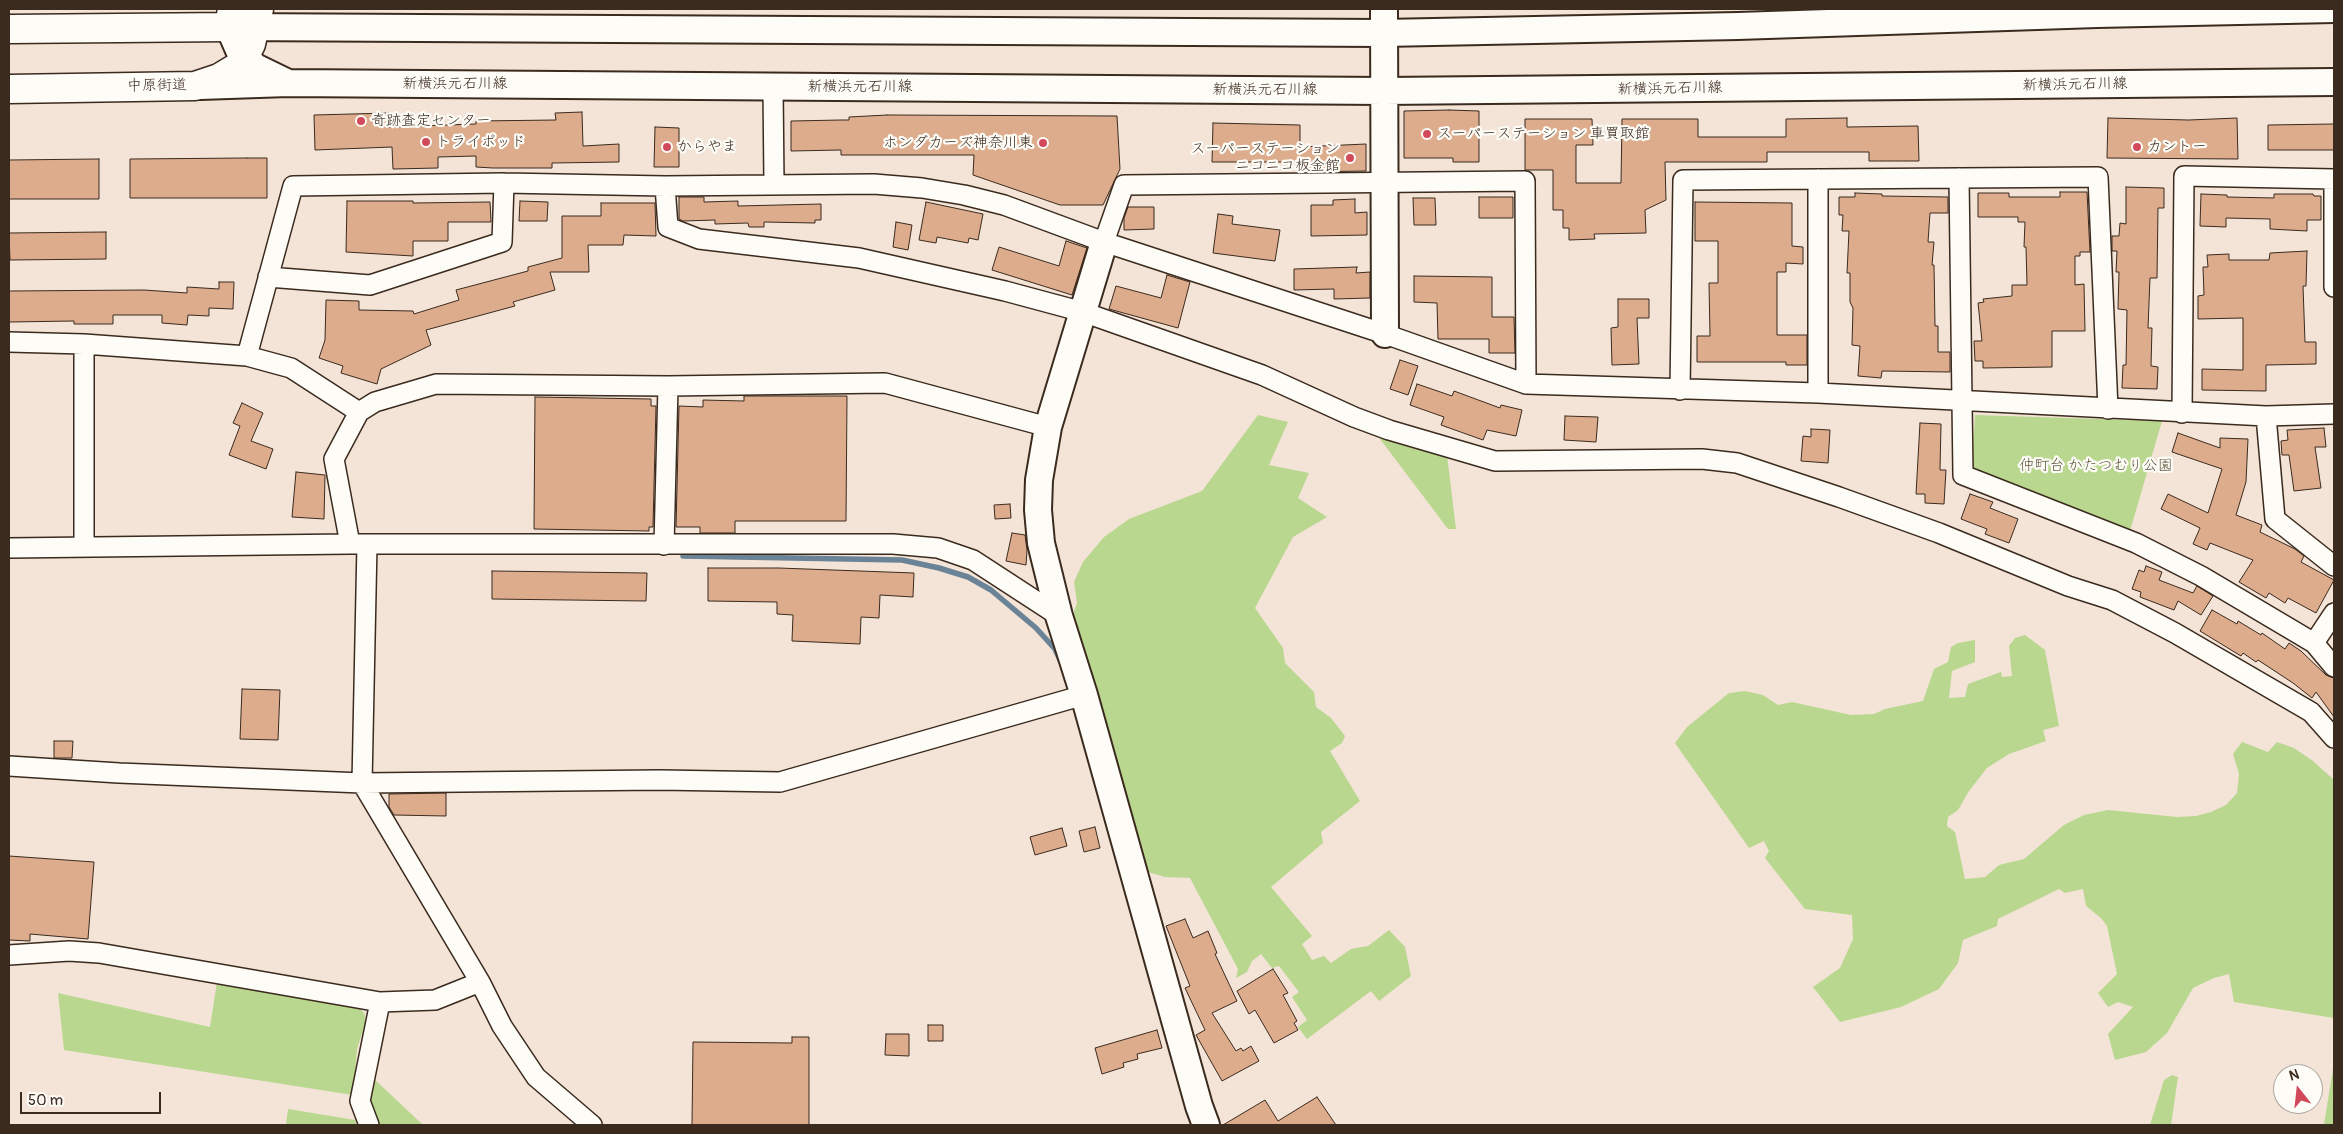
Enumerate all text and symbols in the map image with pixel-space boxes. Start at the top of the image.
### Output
street label: 新横浜元石川線 [403,75,507,93]
street label: 新横浜元石川線 [2022,75,2128,95]
street label: 中原街道 [127,76,187,96]
street label: 新横浜元石川線 [808,78,912,96]
street label: 新横浜元石川線 [1617,79,1723,99]
street label: 新横浜元石川線 [1213,81,1317,99]
place label: 奇跡査定センター [371,112,491,130]
marker: 奇跡査定センター [355,115,367,127]
place label: スーパーステーション 車買取館 [1437,125,1650,143]
marker: スーパーステーション 車買取館 [1421,128,1433,140]
place label: トライポッド [436,133,526,151]
place label: ホンダカーズ神奈川東 [883,134,1033,152]
marker: トライポッド [420,136,432,148]
marker: ホンダカーズ神奈川東 [1037,137,1049,149]
place label: からやま [677,138,737,156]
place label: カントー [2147,138,2207,156]
place label: スーパーステーション ニコニコ板金館 [1191,140,1340,175]
marker: からやま [661,141,673,153]
marker: カントー [2131,141,2143,153]
marker: スーパーステーション ニコニコ板金館 [1344,152,1356,164]
park label: 仲町台 かたつむり公園 [2019,457,2173,475]
north arrow [2273,1064,2323,1114]
text: N [2287,1066,2301,1085]
scale bar [22,1082,164,1114]
text: 50 m [28,1091,63,1110]

